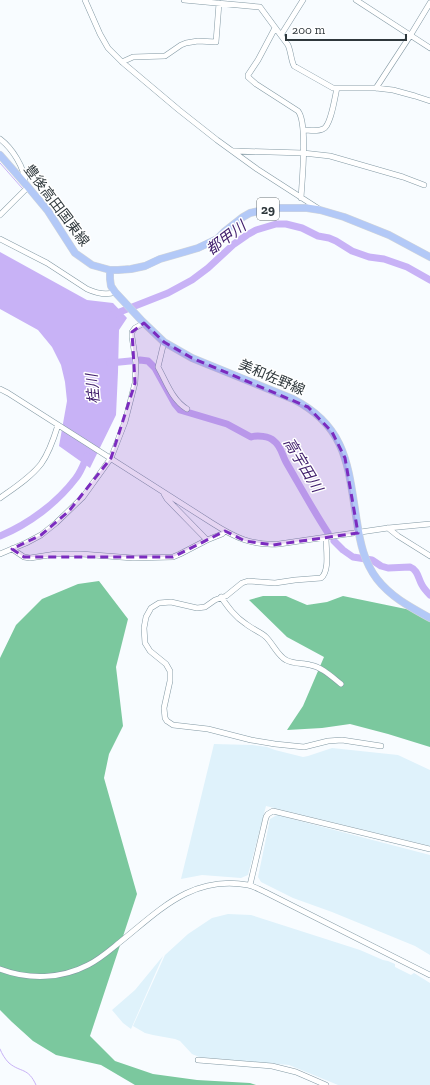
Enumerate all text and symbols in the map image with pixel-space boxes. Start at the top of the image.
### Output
scale bar [286,16,406,42]
text: 200 m [292,23,326,37]
street label: 豊後高田国東線 [20,161,93,250]
road number: 29 [257,198,279,220]
water label: 都甲川 [203,216,251,259]
street label: 美和佐野線 [236,356,307,399]
water label: 桂川 [83,371,103,405]
water label: 高宇田川 [280,435,327,497]

